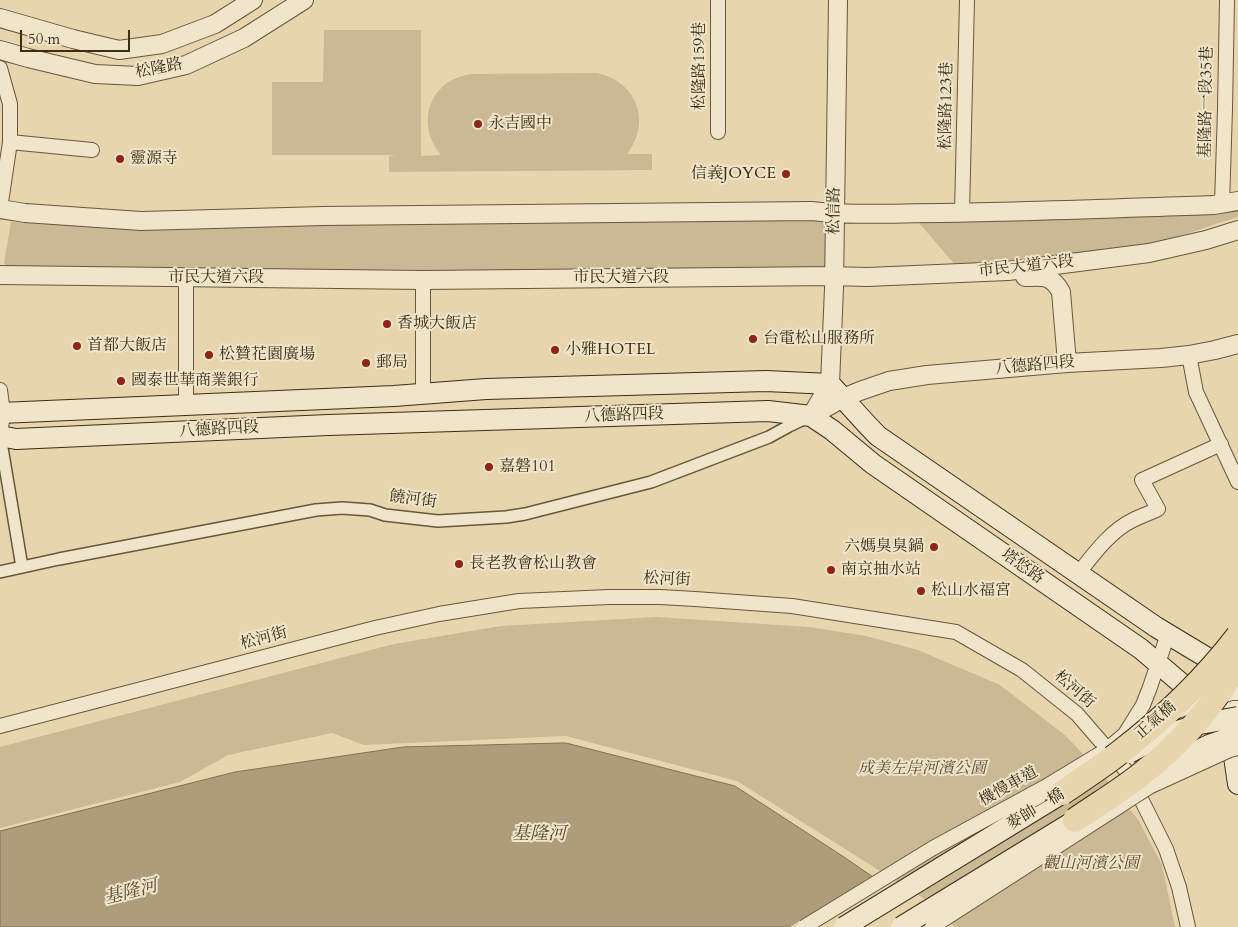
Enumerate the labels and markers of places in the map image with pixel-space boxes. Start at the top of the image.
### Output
place label: 永吉國中 [488,114,552,134]
marker: 永吉國中 [472,118,484,130]
place label: 靈源寺 [130,149,178,169]
marker: 靈源寺 [114,153,126,165]
place label: 信義JOYCE [691,164,776,184]
marker: 信義JOYCE [780,168,792,180]
place label: 香城大飯店 [397,314,477,334]
marker: 香城大飯店 [381,318,393,330]
place label: 台電松山服務所 [763,329,875,349]
marker: 台電松山服務所 [747,333,759,345]
place label: 首都大飯店 [87,336,167,356]
marker: 首都大飯店 [71,340,83,352]
place label: 小雅HOTEL [565,340,655,360]
marker: 小雅HOTEL [549,344,561,356]
place label: 松贊花園廣場 [219,345,315,365]
marker: 松贊花園廣場 [203,349,215,361]
place label: 郵局 [376,353,408,373]
marker: 郵局 [360,357,372,369]
place label: 國泰世華商業銀行 [131,371,259,391]
marker: 國泰世華商業銀行 [115,375,127,387]
place label: 嘉磐101 [499,457,556,477]
marker: 嘉磐101 [483,461,495,473]
place label: 六媽臭臭鍋 [844,537,924,557]
marker: 六媽臭臭鍋 [928,541,940,553]
place label: 長老教會松山教會 [469,554,597,574]
marker: 長老教會松山教會 [453,558,465,570]
place label: 南京抽水站 [841,560,921,580]
marker: 南京抽水站 [825,564,837,576]
place label: 松山水福宮 [931,581,1011,601]
marker: 松山水福宮 [915,585,927,597]

